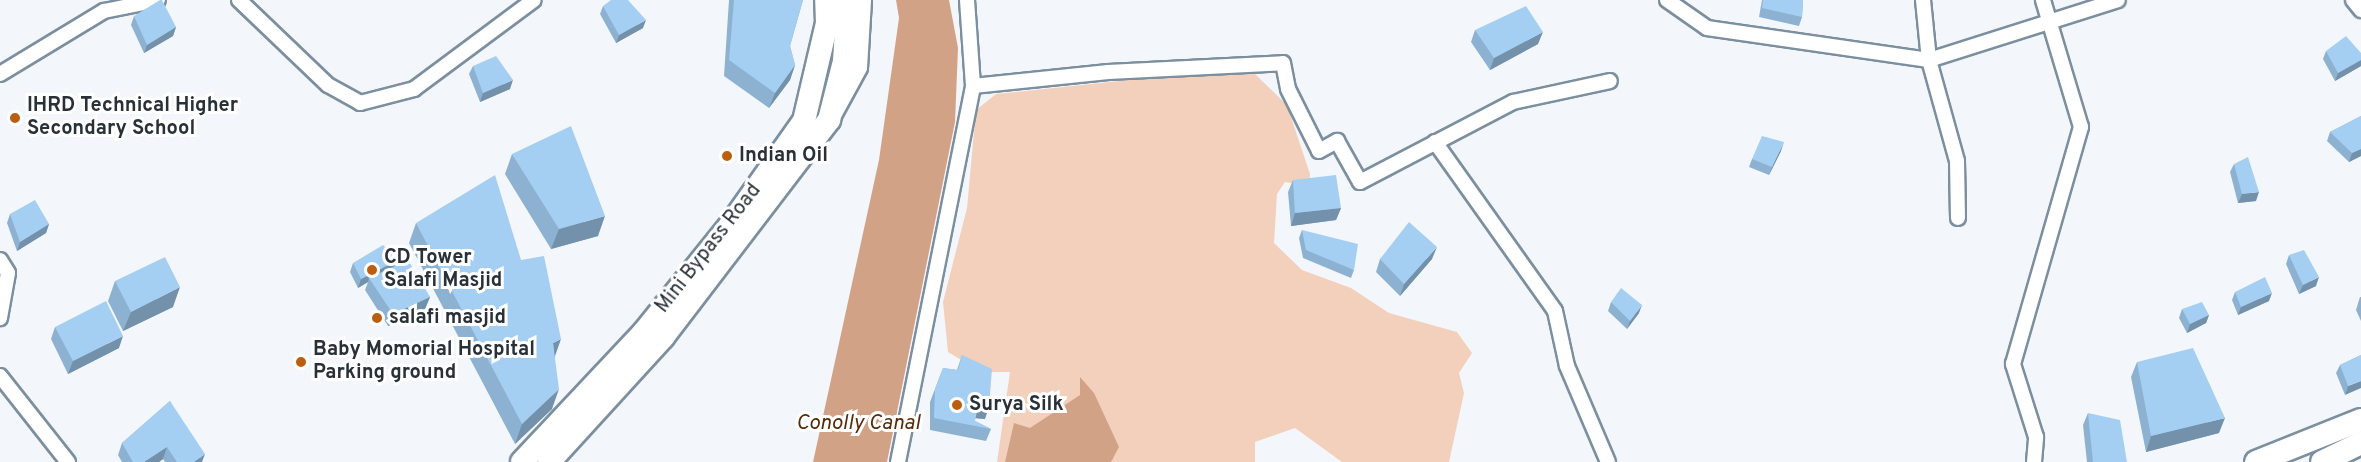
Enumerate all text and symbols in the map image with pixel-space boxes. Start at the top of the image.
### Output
place label: IHRD Technical Higher Secondary School [27,94,238,141]
marker: IHRD Technical Higher Secondary School [8,111,22,125]
place label: Indian Oil [739,144,828,168]
marker: Indian Oil [720,149,734,163]
street label: Mini Bypass Road [651,180,767,318]
place label: CD Tower Salafi Masjid [384,246,502,293]
marker: CD Tower Salafi Masjid [365,263,379,277]
place label: salafi masjid [389,306,506,330]
marker: salafi masjid [370,311,384,325]
place label: Baby Momorial Hospital Parking ground [313,338,535,385]
marker: Baby Momorial Hospital Parking ground [294,355,308,369]
place label: Surya Silk [969,393,1064,417]
marker: Surya Silk [950,398,964,412]
water label: Conolly Canal [796,411,920,437]

